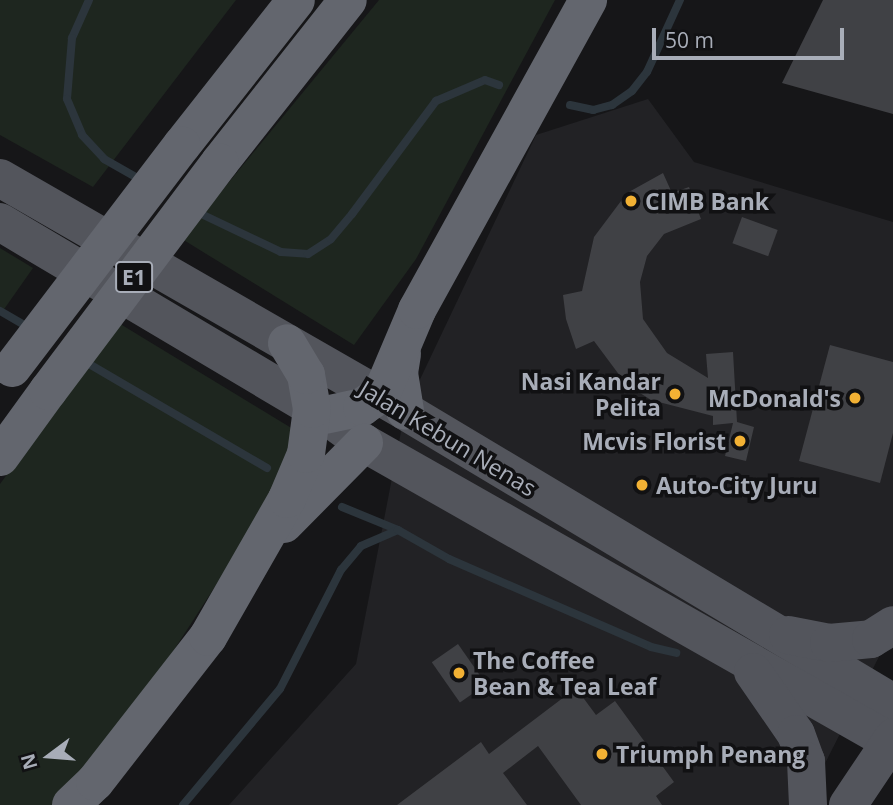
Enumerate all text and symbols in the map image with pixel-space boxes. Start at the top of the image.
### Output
scale bar [655,14,848,58]
text: 50 m [665,26,714,54]
place label: CIMB Bank [645,187,769,215]
marker: CIMB Bank [623,193,639,209]
road number: E1 [115,260,153,294]
place label: Nasi Kandar Pelita [521,367,661,421]
street label: Jalan Kebun Nenas [355,374,541,502]
place label: McDonald's [708,384,841,412]
marker: Nasi Kandar Pelita [667,386,683,402]
marker: McDonald's [847,390,863,406]
place label: Mcvis Florist [582,427,726,455]
marker: Mcvis Florist [732,433,748,449]
place label: Auto-City Juru [656,471,818,499]
marker: Auto-City Juru [634,477,650,493]
place label: The Coffee Bean & Tea Leaf [473,646,656,700]
marker: The Coffee Bean & Tea Leaf [451,665,467,681]
north arrow [14,721,84,791]
place label: Triumph Penang [616,740,805,768]
marker: Triumph Penang [594,746,610,762]
text: N [14,751,43,773]

